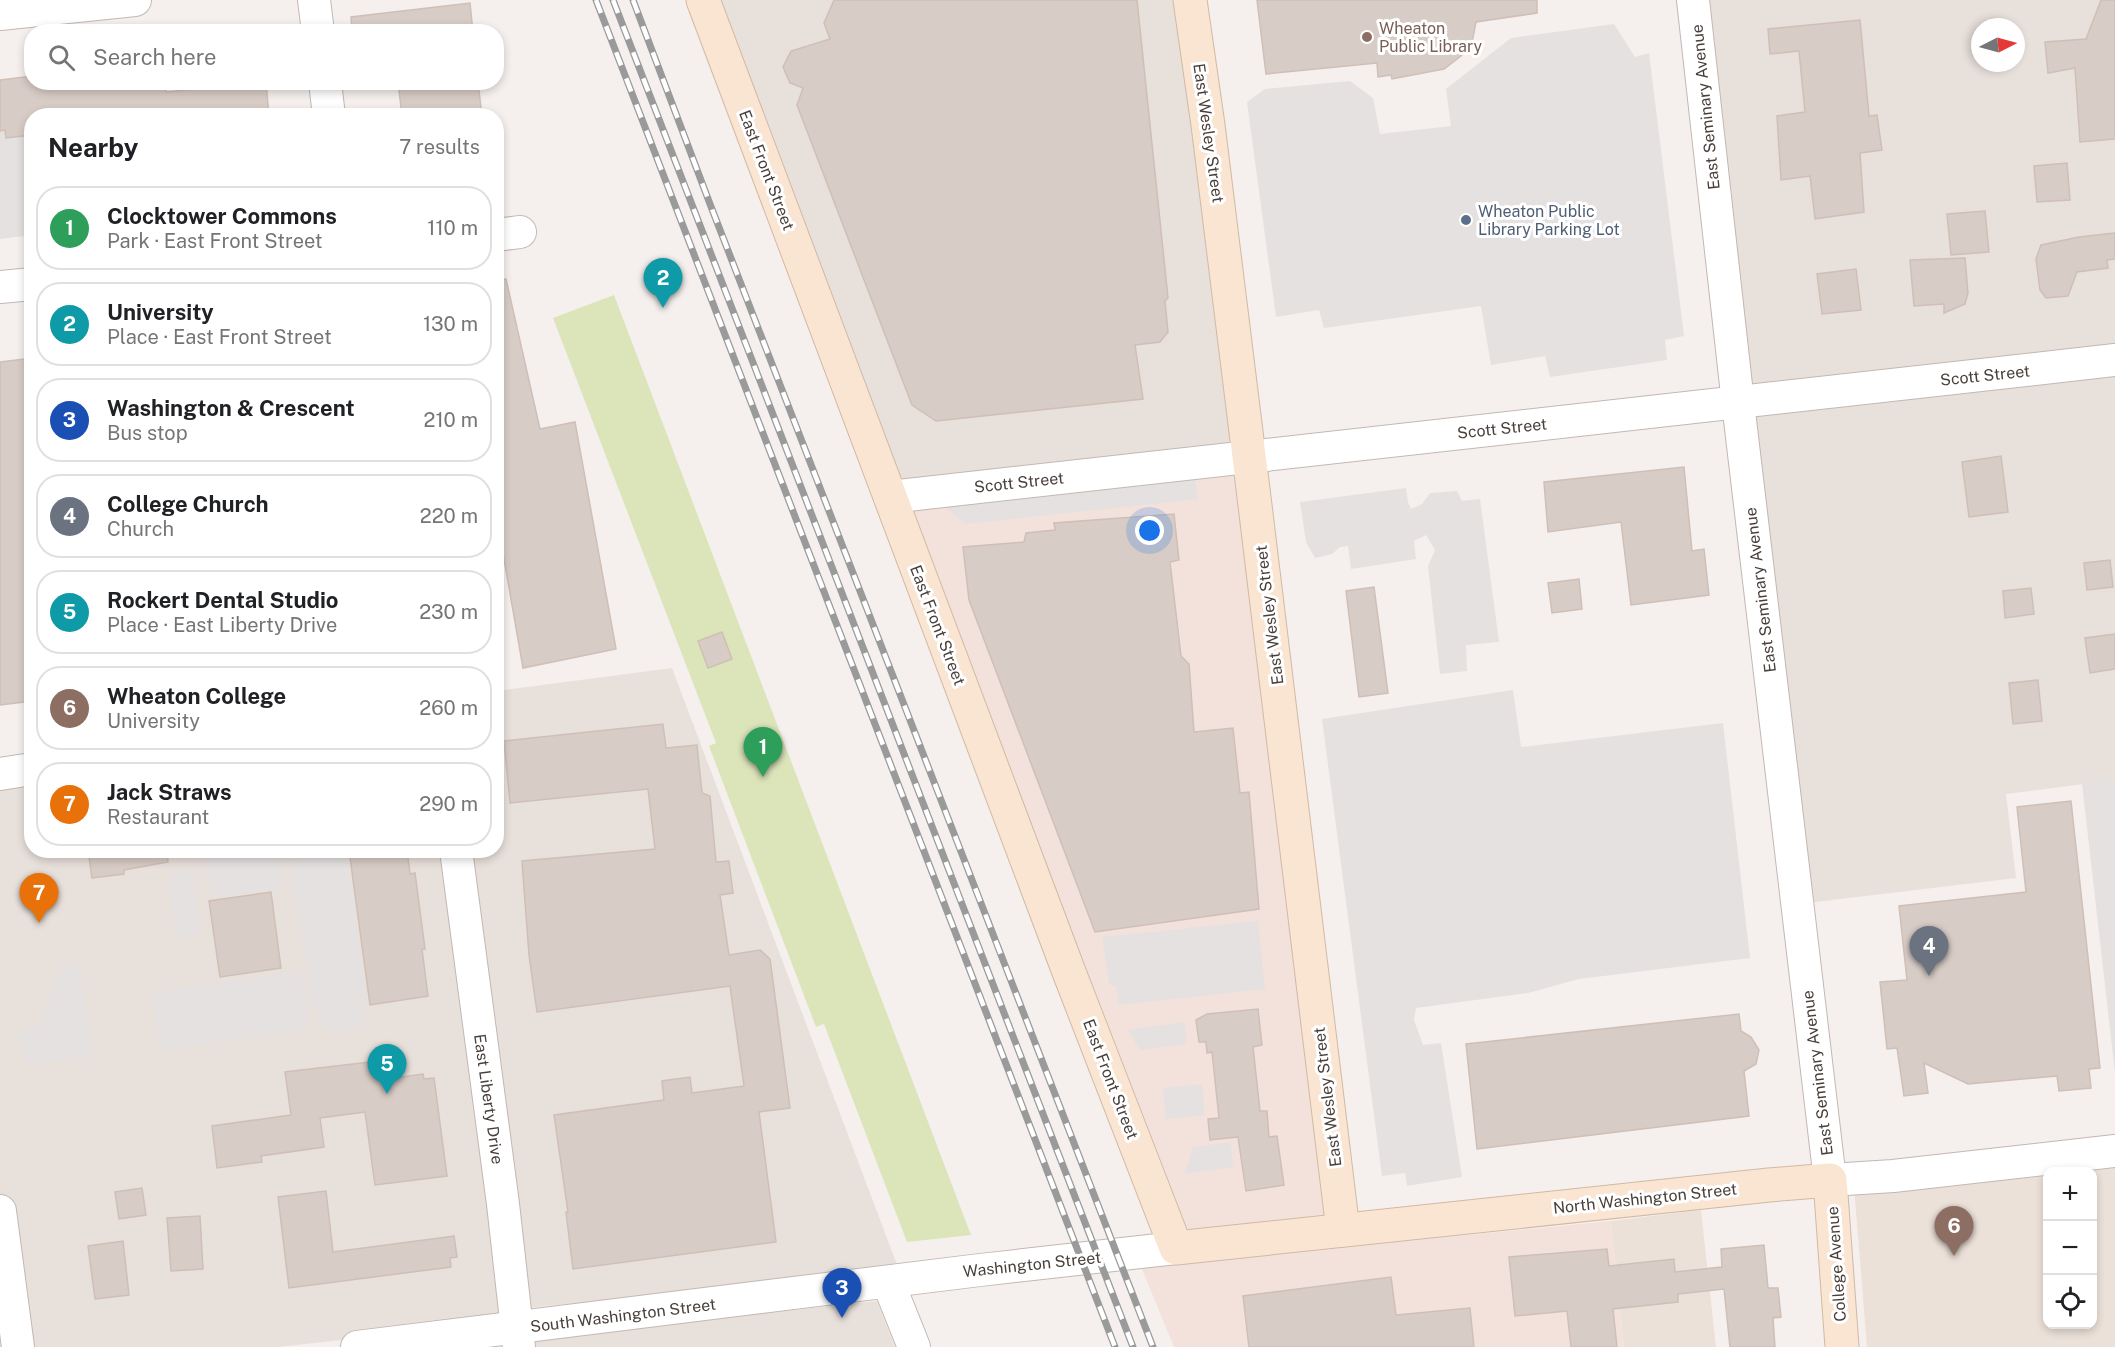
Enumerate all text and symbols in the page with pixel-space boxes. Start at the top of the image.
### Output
north arrow [1971,18,2025,72]
place label: Wheaton Public Library [1379,19,1482,56]
street label: East Seminary Avenue [1687,23,1724,191]
search box [24,24,504,90]
marker: Wheaton Public Library [1360,30,1374,44]
icon: search [45,41,78,74]
text: Search here [93,44,217,70]
street label: East Wesley Street [1189,62,1228,204]
street label: East Front Street [735,107,798,233]
text: Nearby [48,132,138,163]
text: 7 results [399,135,480,159]
place label: Wheaton Public Library Parking Lot [1478,202,1620,239]
text: Clocktower Commons [107,203,337,229]
marker: Wheaton Public Library Parking Lot [1459,213,1473,227]
text: 1 [65,216,74,240]
text: 110 m [427,216,478,240]
text: Park · East Front Street [107,229,323,253]
pin: 2 [644,258,682,308]
text: University [107,299,214,325]
text: 2 [63,312,76,336]
text: 130 m [423,312,478,336]
text: Place · East Front Street [107,325,332,349]
street label: Scott Street [1939,361,2031,390]
text: Washington & Crescent [107,395,355,421]
text: 3 [63,408,76,432]
text: 210 m [424,408,478,432]
street label: Scott Street [1456,414,1548,443]
text: Bus stop [107,421,188,445]
street label: Scott Street [973,468,1065,497]
text: College Church [107,491,269,517]
text: 4 [63,504,76,528]
text: 220 m [420,504,478,528]
street label: East Seminary Avenue [1741,506,1780,674]
your location [1135,516,1164,545]
text: Church [107,517,174,541]
street label: East Wesley Street [1252,544,1287,686]
street label: East Front Street [906,562,969,688]
text: Rockert Dental Studio [107,587,338,613]
text: 5 [63,600,76,624]
text: 230 m [419,600,478,624]
text: Place · East Liberty Drive [107,613,337,637]
text: Wheaton College [107,683,286,709]
text: 6 [63,696,76,720]
text: 260 m [419,696,478,720]
text: University [107,709,200,733]
pin: 1 [744,728,783,777]
text: Jack Straws [107,779,232,805]
text: 7 [63,792,76,816]
text: 290 m [419,792,478,816]
text: Restaurant [107,805,209,829]
pin: 7 [20,874,58,923]
pin: 4 [1910,926,1948,976]
street label: East Seminary Avenue [1798,989,1837,1157]
street label: East Front Street [1079,1016,1142,1142]
street label: East Wesley Street [1310,1026,1345,1168]
street label: East Liberty Drive [470,1033,507,1165]
pin: 5 [368,1044,406,1094]
map controls [2043,1167,2097,1329]
button: + [2043,1167,2097,1221]
street label: North Washington Street [1552,1179,1738,1218]
street label: College Avenue [1823,1206,1850,1322]
pin: 6 [1934,1206,1974,1256]
button: − [2043,1221,2097,1275]
street label: Washington Street [962,1248,1102,1281]
pin: 3 [822,1268,862,1318]
button: locate [2043,1275,2097,1329]
street label: South Washington Street [529,1295,717,1336]

